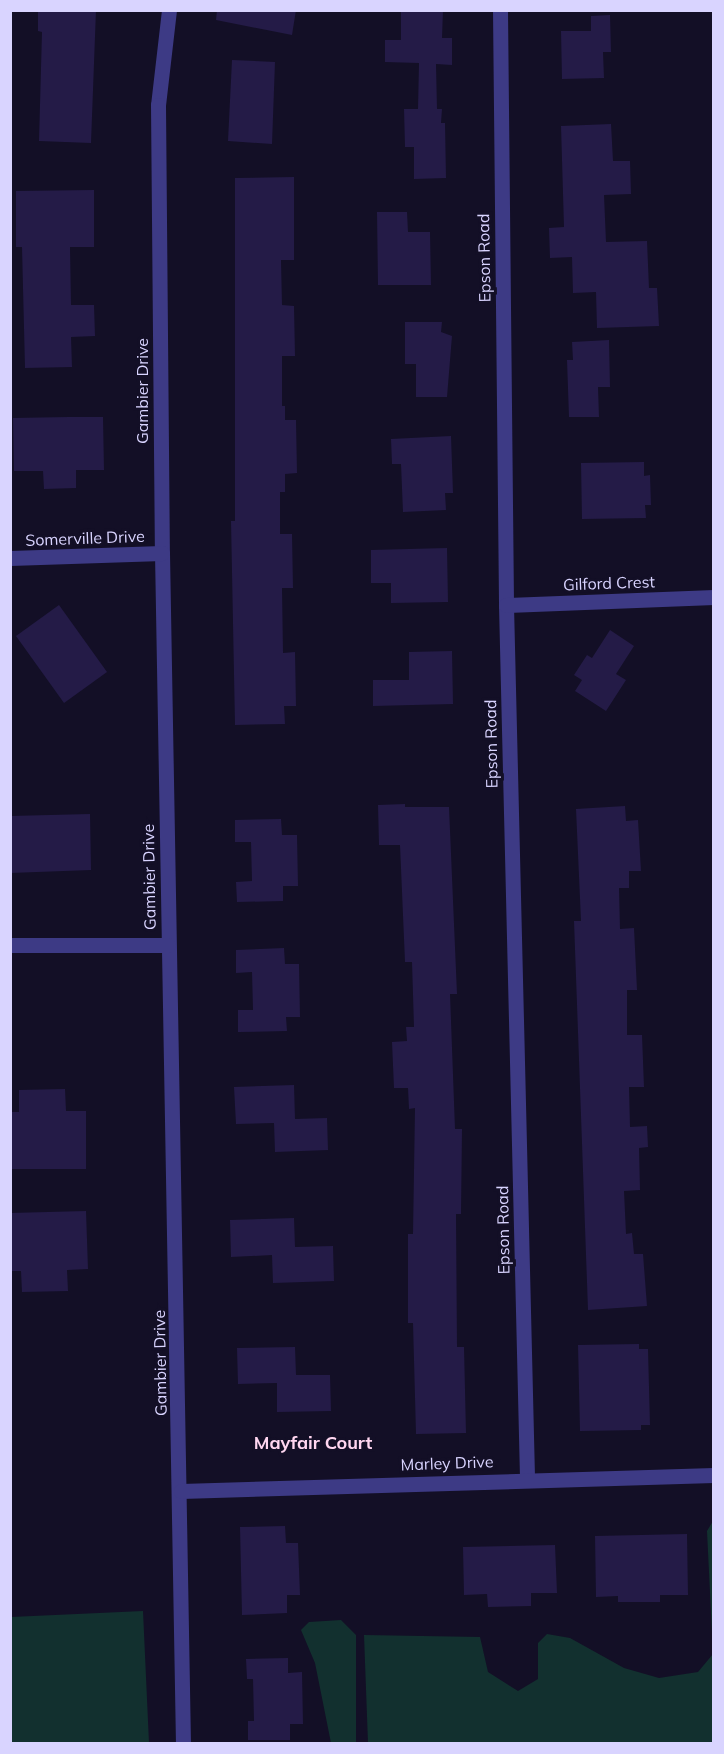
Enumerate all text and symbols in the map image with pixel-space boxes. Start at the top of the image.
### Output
street label: Epson Road [474,213,494,303]
street label: Gambier Drive [132,338,152,444]
street label: Somerville Drive [25,526,145,550]
street label: Gilford Crest [563,572,655,594]
street label: Epson Road [481,699,501,789]
street label: Gambier Drive [138,824,160,930]
street label: Epson Road [493,1185,513,1275]
street label: Gambier Drive [149,1310,171,1416]
district label: Mayfair Court [254,1432,372,1454]
street label: Marley Drive [400,1452,494,1474]

